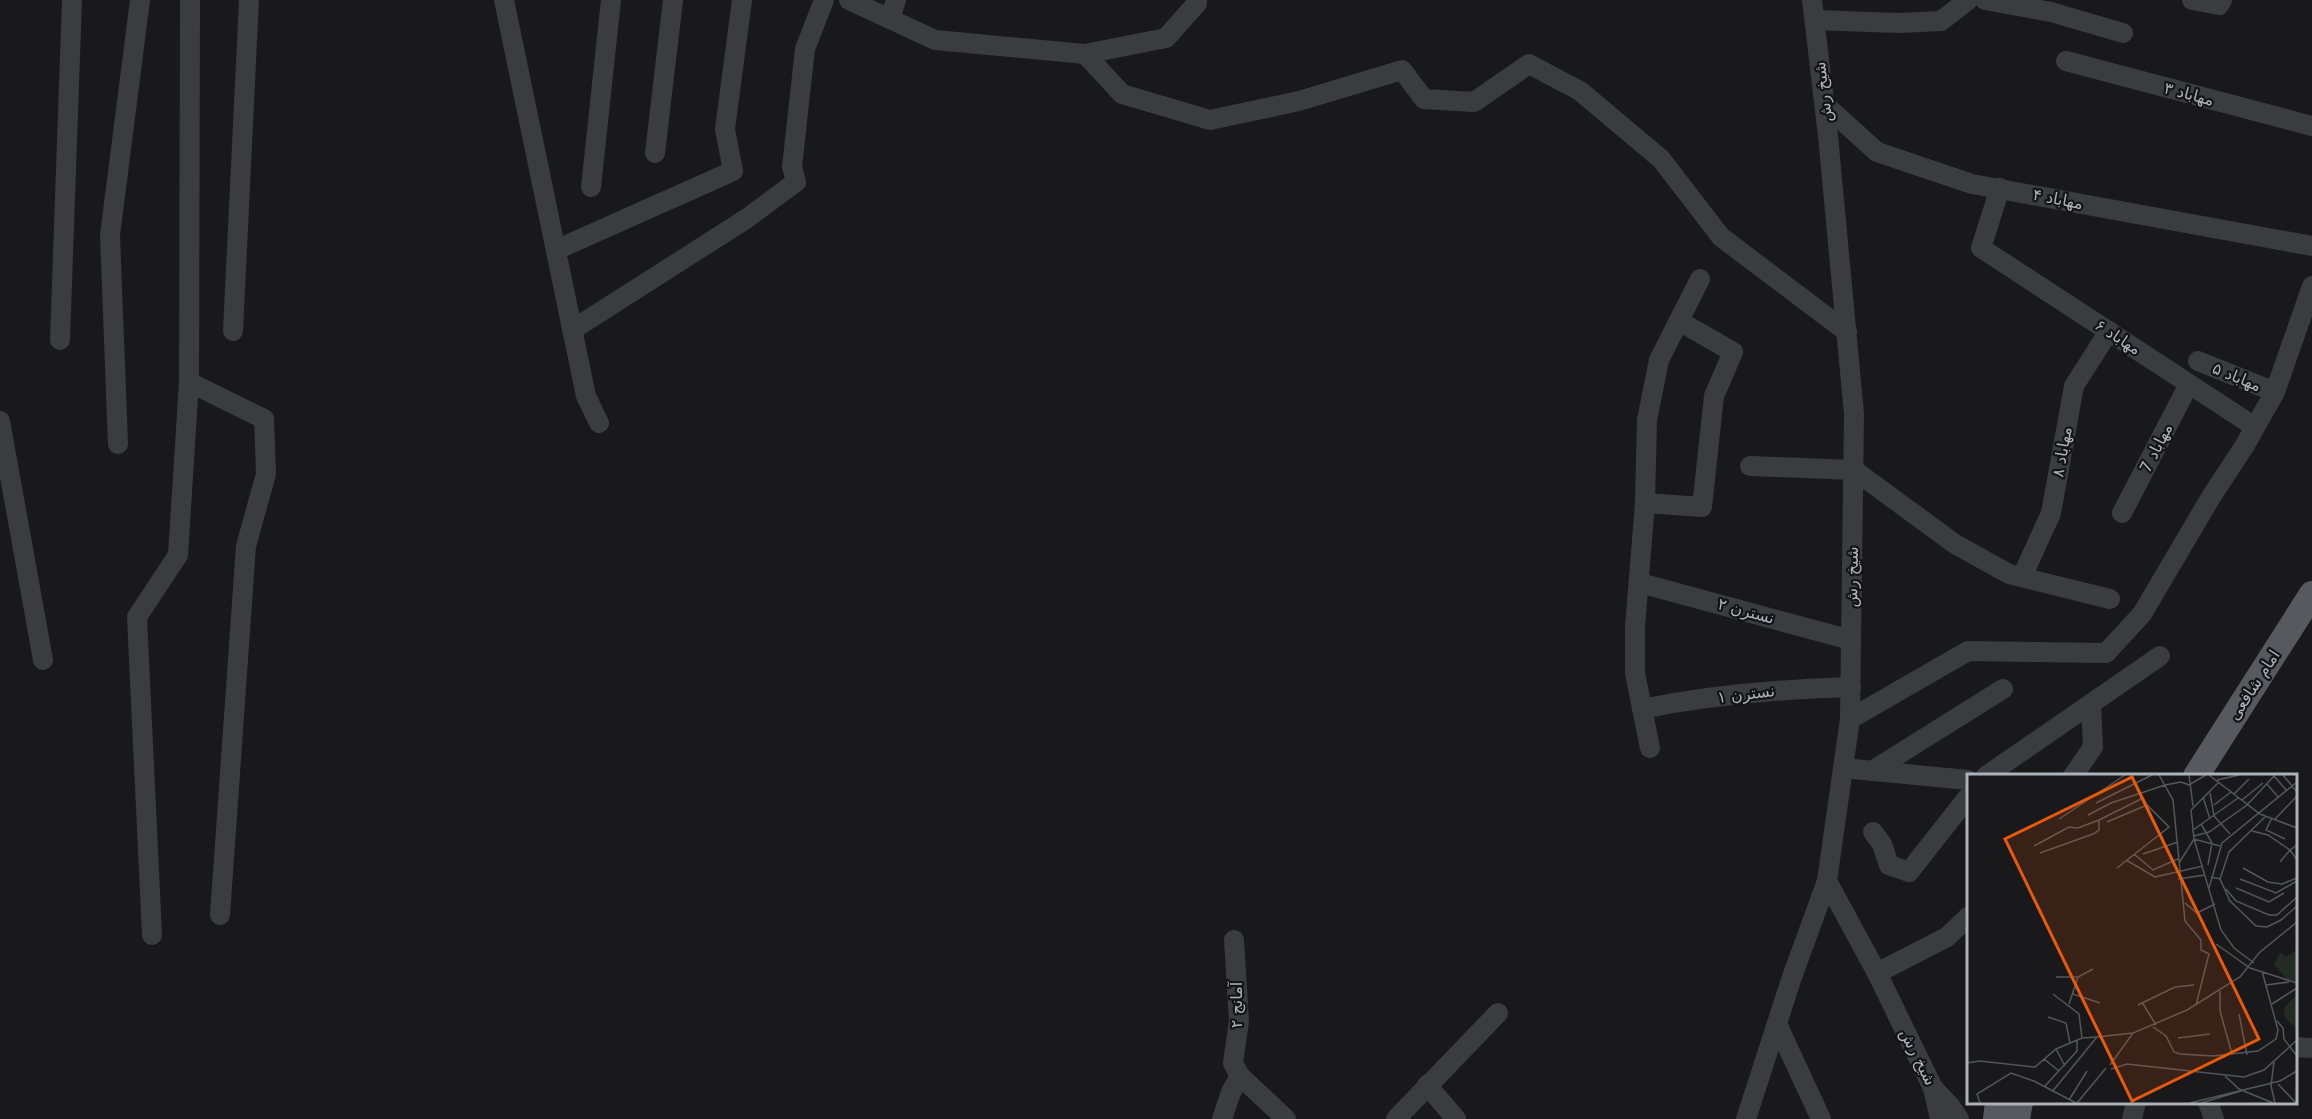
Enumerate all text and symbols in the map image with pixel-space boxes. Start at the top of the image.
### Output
street label: شیخ رش [1810,60,1837,123]
street label: مهاباد ۳ [2162,78,2216,111]
street label: مهاباد ۴ [2031,185,2085,214]
street label: مهاباد ۶ [2091,315,2145,360]
street label: مهاباد ۵ [2209,359,2264,396]
street label: مهاباد 7 [2136,420,2177,476]
street label: مهاباد ۸ [2048,425,2077,479]
street label: شیخ رش [1842,546,1863,608]
street label: نسترن ۲ [1715,594,1776,629]
street label: امام شافعی [2224,646,2284,724]
street label: نسترن ۱ [1716,681,1776,708]
inset map [1967,774,2297,1104]
street label: آمانج ۲ [1227,980,1246,1028]
street label: شیخ رش [1895,1026,1940,1089]

